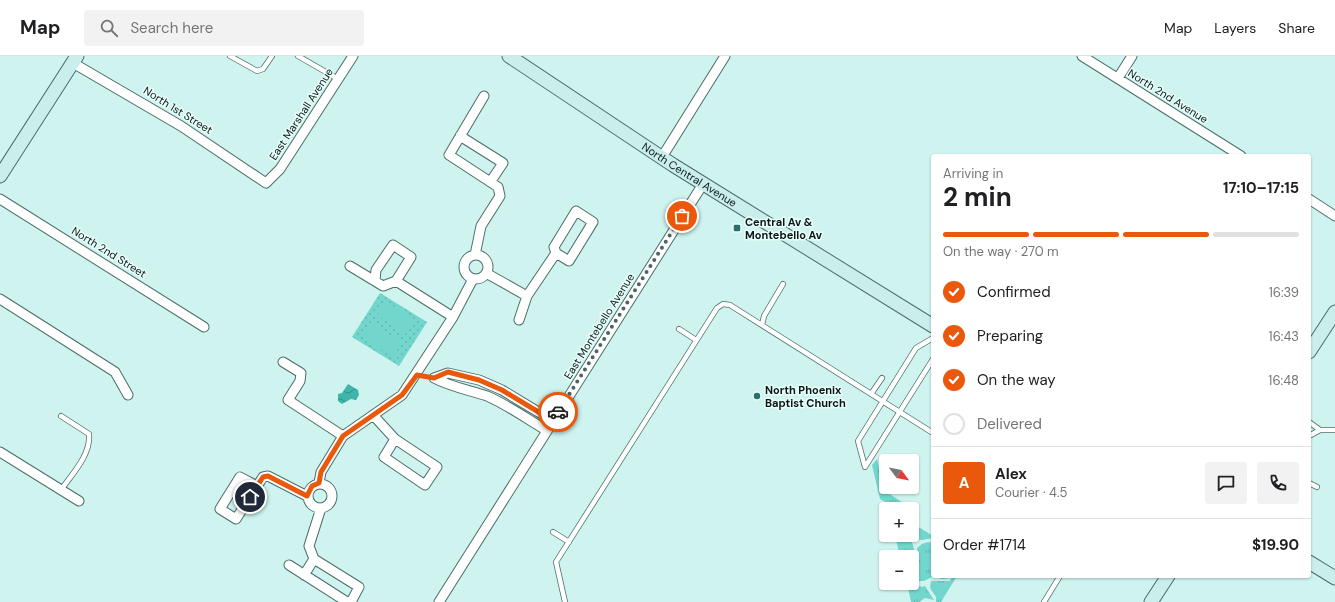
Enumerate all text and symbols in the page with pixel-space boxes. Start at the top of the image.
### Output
search box [84,10,364,46]
text: Map [20,15,60,40]
icon: search [98,17,120,39]
text: Search here [130,18,213,38]
text: Map [1164,19,1192,37]
text: Layers [1214,19,1256,37]
text: Share [1278,19,1315,37]
street label: East Marshall Avenue [266,65,336,163]
street label: North 2nd Avenue [1125,66,1211,126]
street label: North 1st Street [141,83,215,137]
street label: North Central Avenue [639,139,739,210]
text: Arriving in [943,165,1003,182]
text: 17:10–17:15 [1223,178,1299,198]
text: 2 min [943,180,1012,214]
pin [665,199,699,233]
icon: bag [671,205,693,227]
place label: Central Av & Montebello Av [745,215,823,242]
street label: North 2nd Street [69,223,149,281]
marker: Central Av & Montebello Av [732,223,742,233]
text: On the way · 270 m [943,243,1059,260]
street label: East Montebello Avenue [561,271,637,381]
icon: check [943,281,965,303]
text: Confirmed [977,282,1051,302]
text: 16:39 [1269,284,1299,301]
icon: check [943,325,965,347]
text: Preparing [977,326,1043,346]
text: 16:43 [1269,328,1299,345]
icon: check [943,369,965,391]
text: On the way [977,370,1056,390]
text: 16:48 [1268,372,1299,389]
place label: North Phoenix Baptist Church [765,383,846,410]
marker: North Phoenix Baptist Church [752,391,762,401]
courier [538,392,578,432]
icon: car [547,401,569,423]
text: Delivered [977,414,1042,434]
north arrow [879,454,919,494]
map controls [879,454,919,590]
button: chat [1205,462,1247,504]
button: phone [1257,462,1299,504]
text: Alex [995,464,1027,484]
text: A [959,473,969,493]
pin [233,480,267,514]
text: Courier · 4.5 [995,484,1068,501]
icon: home [239,486,261,508]
button: + [879,502,919,542]
text: Order #1714 [943,535,1026,555]
text: $19.90 [1252,535,1299,555]
button: − [879,550,919,590]

